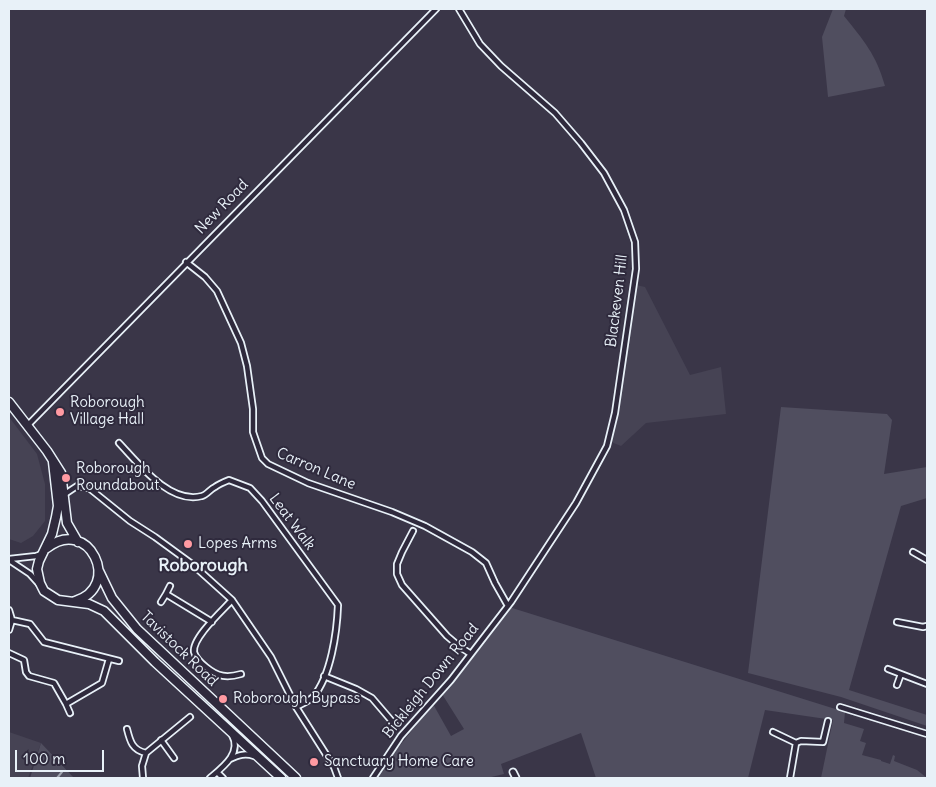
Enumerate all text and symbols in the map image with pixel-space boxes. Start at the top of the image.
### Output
street label: New Road [192,176,252,238]
street label: Blackeven Hill [602,254,632,348]
place label: Roborough Village Hall [70,394,145,429]
marker: Roborough Village Hall [54,406,66,418]
street label: Carron Lane [274,444,358,494]
place label: Roborough Roundabout [76,460,159,495]
marker: Roborough Roundabout [60,472,72,484]
street label: Leat Walk [265,490,319,554]
place label: Lopes Arms [198,535,277,553]
marker: Lopes Arms [182,538,194,550]
district label: Roborough [158,555,248,577]
street label: Tavistock Road [137,608,221,690]
street label: Bickleigh Down Road [379,620,483,742]
place label: Roborough Bypass [233,690,360,708]
marker: Roborough Bypass [217,693,229,705]
scale bar [18,740,106,772]
text: 100 m [23,749,65,768]
place label: Sanctuary Home Care [324,753,474,771]
marker: Sanctuary Home Care [308,756,320,768]

